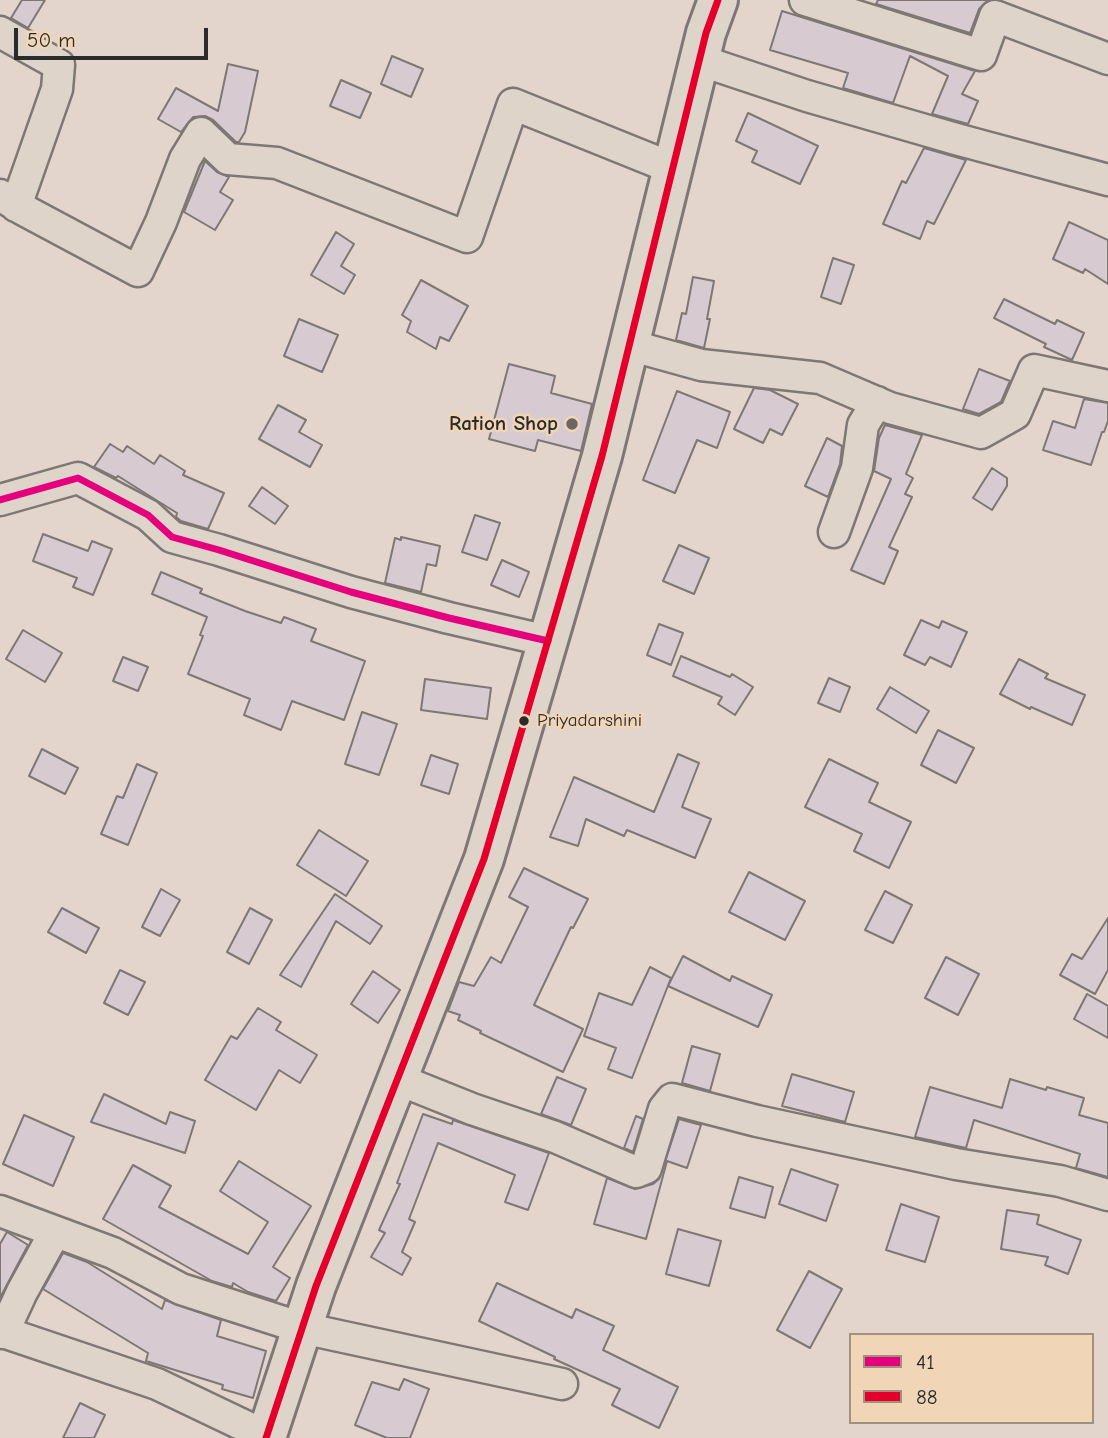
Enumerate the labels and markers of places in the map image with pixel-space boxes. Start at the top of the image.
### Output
place label: Ration Shop [449,411,558,437]
marker: Ration Shop [564,416,580,432]
place label: Priyadarshini [537,710,642,732]
marker: Priyadarshini [517,714,531,728]

